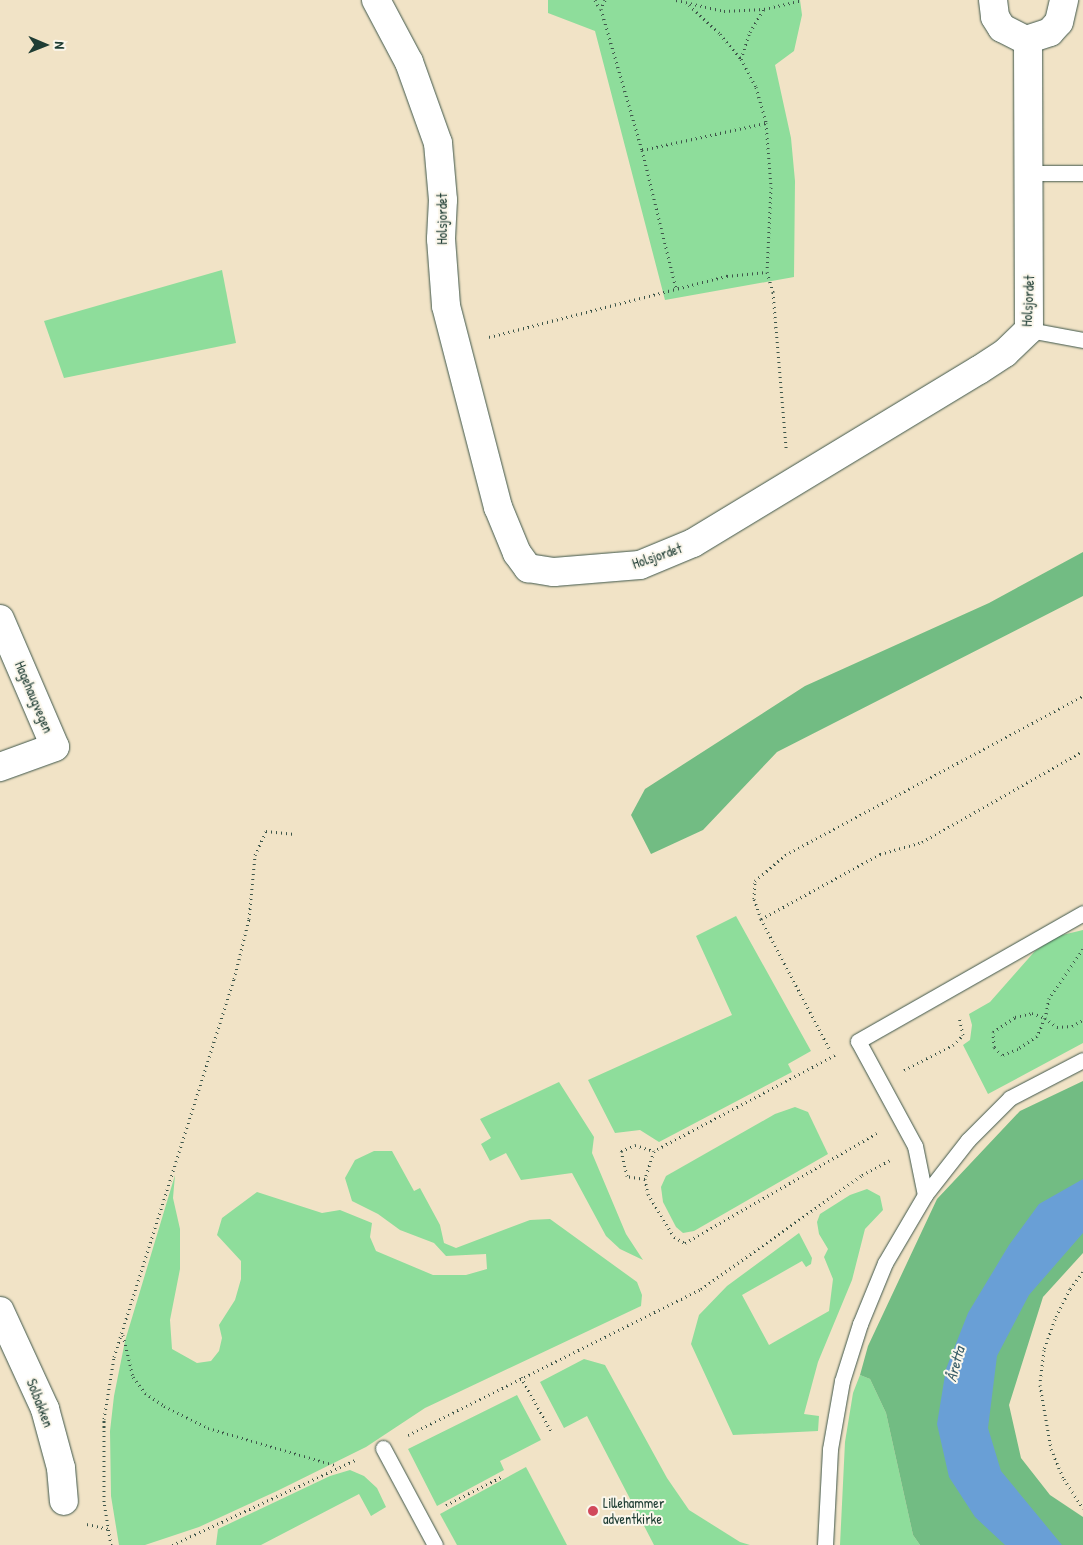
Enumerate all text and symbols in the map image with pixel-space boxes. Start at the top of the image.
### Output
north arrow [20,20,70,70]
text: N [51,41,70,49]
street label: Holsjordet [434,193,450,245]
street label: Holsjordet [1018,275,1038,327]
street label: Holsjordet [630,540,684,572]
street label: Hagehaugvegen [11,659,57,735]
water label: Åretta [942,1345,968,1383]
street label: Solbakken [23,1376,57,1430]
place label: Lillehammer adventkirke [603,1495,664,1528]
marker: Lillehammer adventkirke [587,1505,599,1517]

